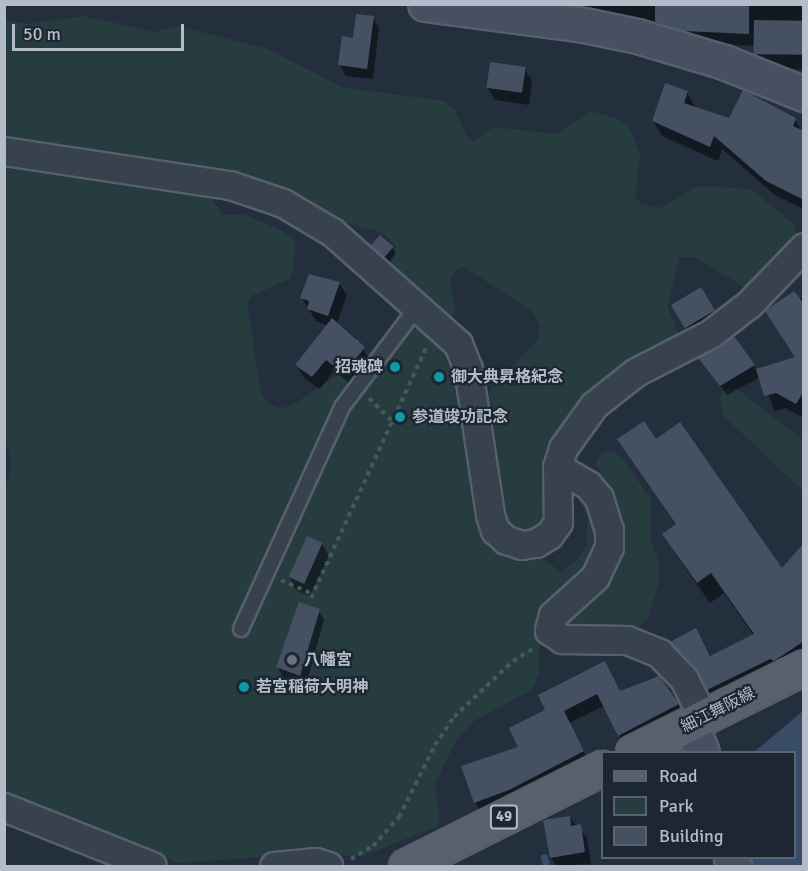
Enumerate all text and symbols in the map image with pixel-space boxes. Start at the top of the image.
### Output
scale bar [15,12,188,50]
text: 50 m [23,23,61,45]
place label: 招魂碑 [335,357,383,377]
marker: 招魂碑 [388,360,402,374]
place label: 御大典昇格紀念 [451,367,563,387]
marker: 御大典昇格紀念 [432,370,446,384]
place label: 参道竣功記念 [412,407,508,427]
marker: 参道竣功記念 [393,410,407,424]
place label: 八幡宮 [304,650,352,670]
marker: 八幡宮 [285,653,299,667]
place label: 若宮稲荷大明神 [256,677,368,697]
marker: 若宮稲荷大明神 [237,680,251,694]
street label: 細江舞阪線 [678,683,758,737]
legend [601,751,796,859]
text: Road [659,765,698,787]
text: Park [659,795,694,817]
road number: 49 [489,805,519,829]
text: Building [659,825,723,847]

